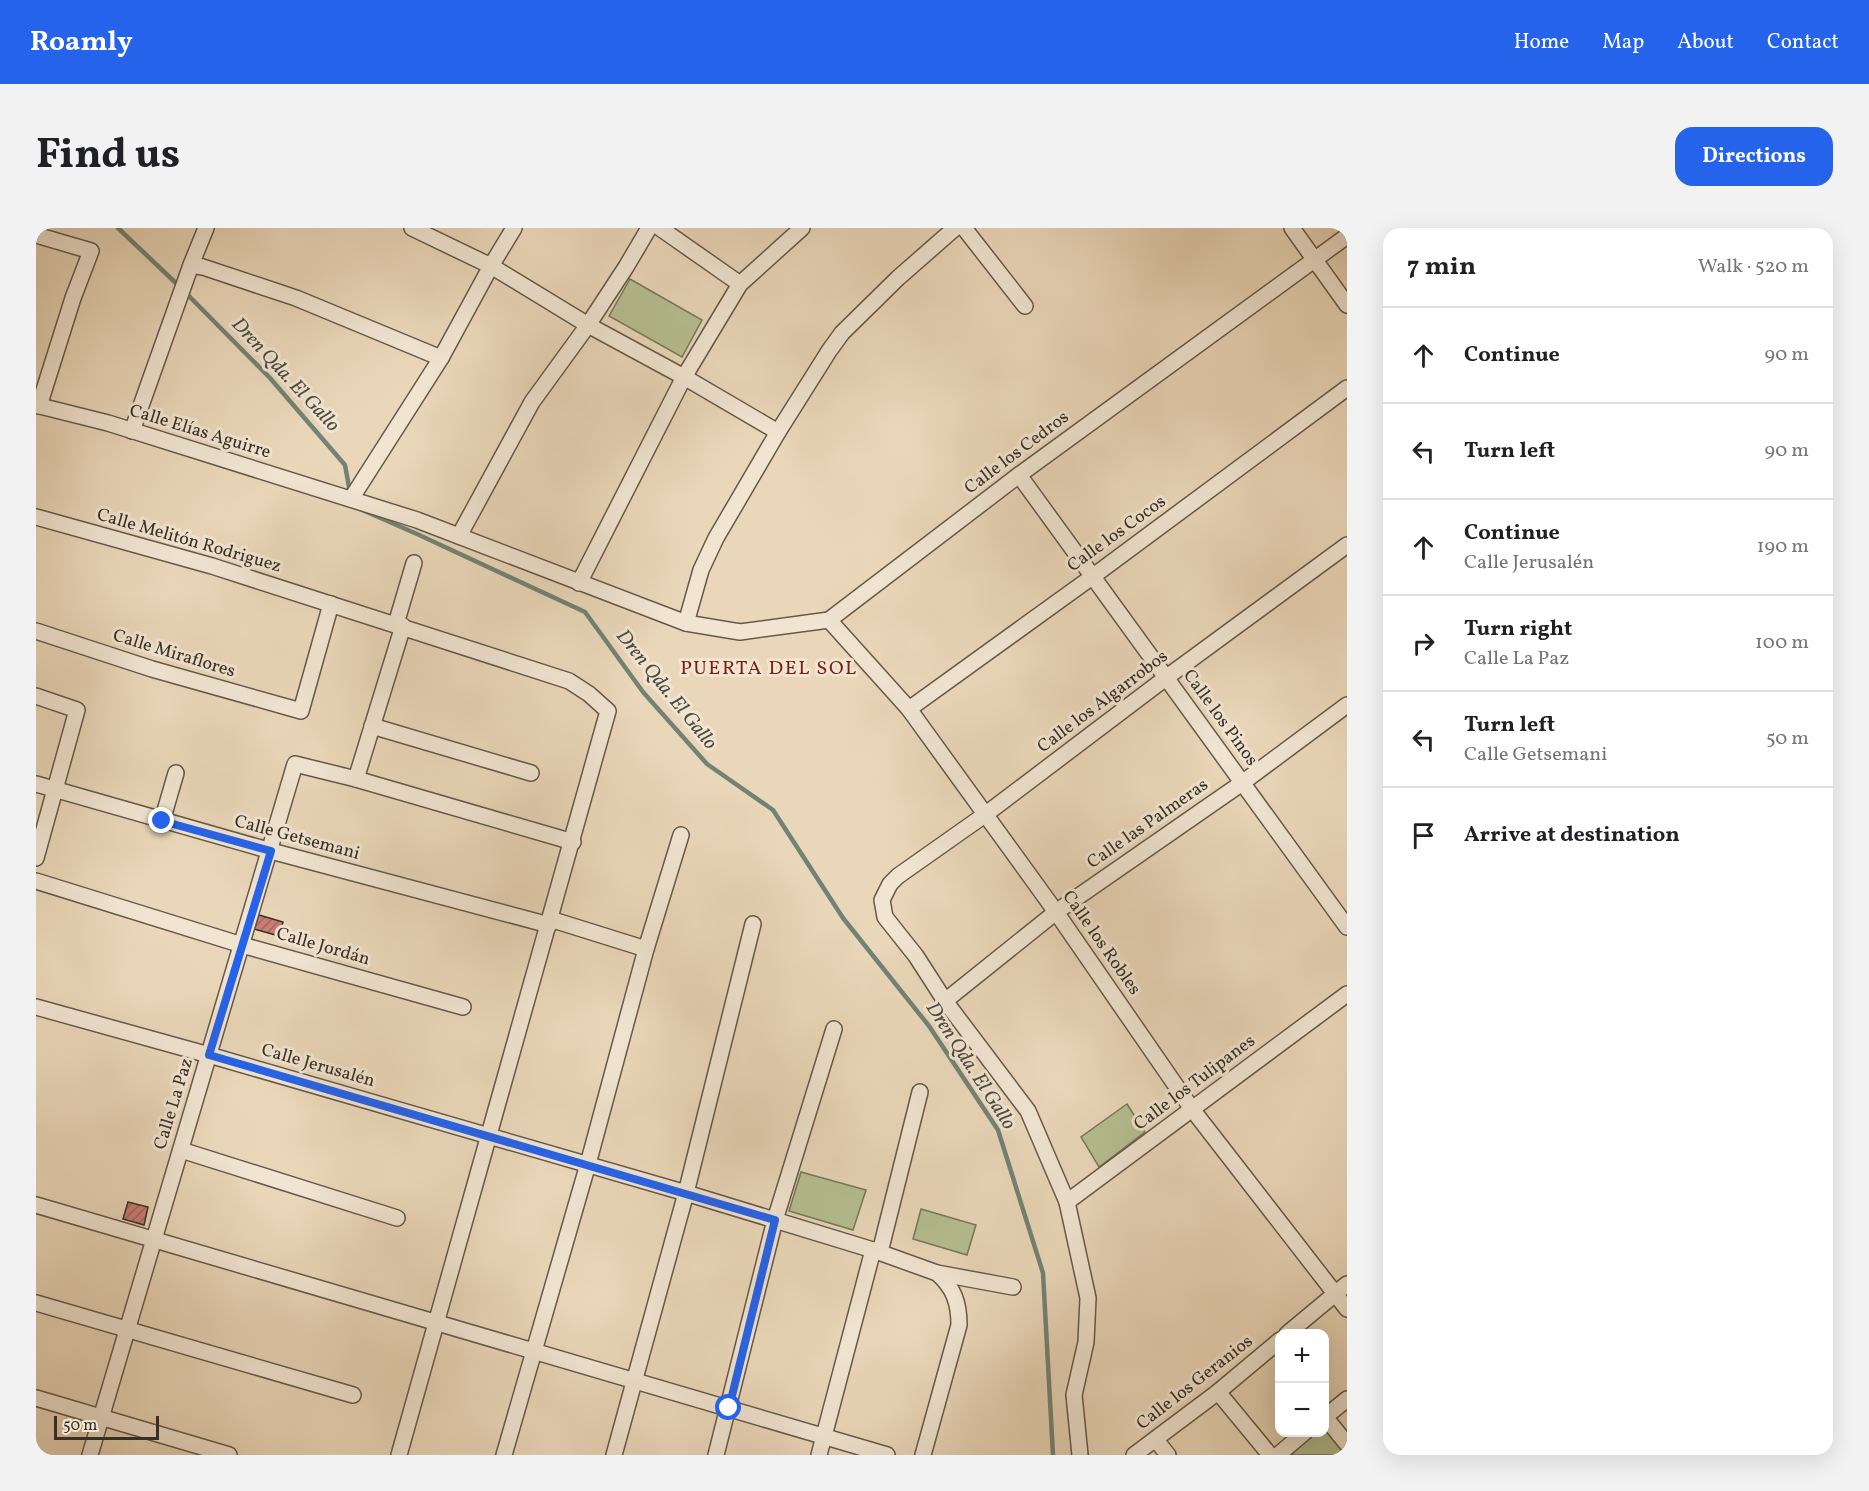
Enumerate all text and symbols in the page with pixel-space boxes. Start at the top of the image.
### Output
text: Roamly [30,23,133,62]
text: Home [1514,28,1569,57]
text: Map [1602,28,1644,57]
text: About [1677,28,1734,57]
text: Contact [1767,28,1839,57]
text: Find us [36,127,180,186]
button: Directions [1675,127,1833,186]
text: 7 min [1407,249,1476,285]
text: Walk · 520 m [1698,253,1809,281]
water label: Dren Qda. El Gallo [224,312,346,438]
icon: ahead [1407,339,1440,372]
text: Continue [1464,340,1560,371]
text: 90 m [1765,341,1809,369]
street label: Calle Elías Aguirre [126,399,274,465]
street label: Calle los Cedros [960,405,1074,501]
icon: left [1407,435,1440,468]
text: Turn left [1464,436,1555,467]
text: 90 m [1765,437,1809,465]
street label: Calle los Cocos [1063,490,1171,578]
street label: Calle Melitón Rodriguez [94,503,284,579]
text: Continue [1464,518,1560,549]
icon: ahead [1407,531,1440,564]
text: 190 m [1757,533,1809,561]
text: Calle Jerusalén [1464,549,1594,577]
text: Turn right [1464,614,1572,645]
street label: Calle Miraflores [110,623,238,685]
water label: Dren Qda. El Gallo [609,624,723,756]
icon: right [1407,627,1440,660]
text: 100 m [1755,629,1809,657]
street label: Calle los Algarrobos [1033,645,1173,759]
text: Calle La Paz [1464,645,1569,673]
district label: PUERTA DEL SOL [680,655,858,683]
street label: Calle los Pinos [1176,665,1264,771]
text: Turn left [1464,710,1555,741]
icon: left [1407,723,1440,756]
text: 50 m [1766,725,1809,753]
text: Calle Getsemani [1464,741,1607,769]
street label: Calle las Palmeras [1082,773,1214,875]
route end [148,807,174,833]
street label: Calle Getsemani [232,809,362,867]
icon: arrive [1407,819,1440,852]
text: Arrive at destination [1464,820,1680,851]
street label: Calle los Robles [1056,886,1146,1000]
street label: Calle Jordán [273,922,373,972]
water label: Dren Qda. El Gallo [918,997,1022,1135]
street label: Calle los Tulipanes [1129,1029,1261,1137]
street label: Calle Jerusalén [258,1038,378,1094]
street label: Calle La Paz [148,1055,200,1153]
map controls [1275,1329,1329,1437]
button: + [1275,1329,1329,1383]
street label: Calle los Geranios [1132,1330,1258,1436]
button: − [1275,1383,1329,1437]
route start [715,1394,741,1420]
scale bar [54,1413,159,1440]
text: 50 m [63,1415,97,1437]

